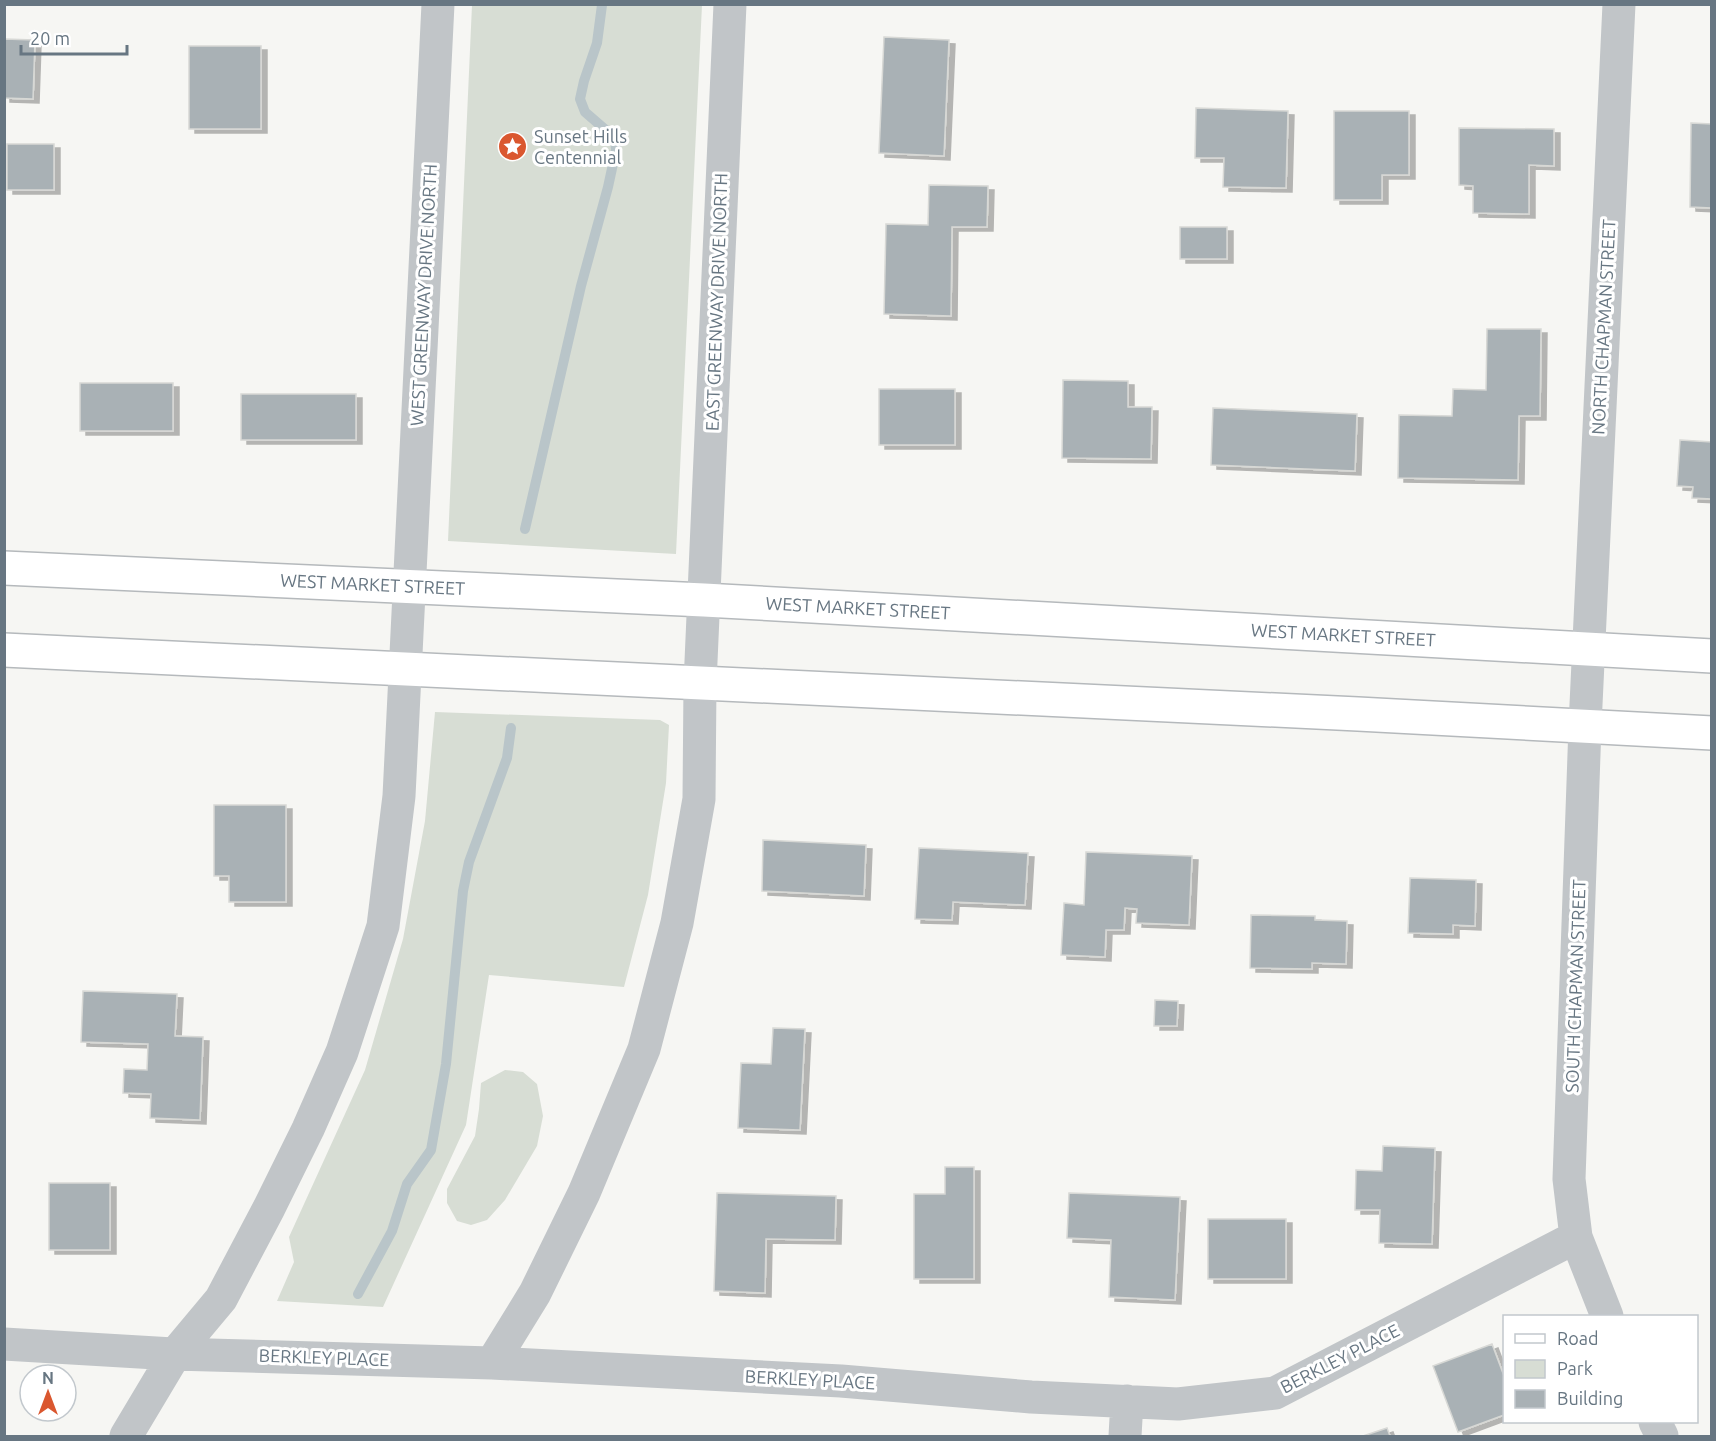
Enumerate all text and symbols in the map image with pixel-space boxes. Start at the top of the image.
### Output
scale bar [21,18,128,56]
text: 20 m [30,28,70,48]
place label: Sunset Hills Centennial [534,126,627,167]
place icon: Sunset Hills Centennial [497,131,529,163]
street label: WEST GREENWAY DRIVE NORTH [406,163,440,427]
street label: EAST GREENWAY DRIVE NORTH [701,173,731,431]
street label: NORTH CHAPMAN STREET [1587,219,1619,435]
street label: WEST MARKET STREET [280,570,466,598]
street label: WEST MARKET STREET [765,592,951,623]
street label: WEST MARKET STREET [1250,619,1436,650]
street label: SOUTH CHAPMAN STREET [1561,879,1589,1093]
legend [1503,1315,1698,1423]
street label: BERKLEY PLACE [1277,1320,1402,1397]
text: Road [1557,1328,1599,1348]
street label: BERKLEY PLACE [258,1345,390,1369]
text: Park [1557,1358,1593,1378]
north arrow [18,1363,78,1423]
street label: BERKLEY PLACE [744,1366,876,1392]
text: N [42,1369,54,1387]
text: Building [1557,1388,1623,1408]

